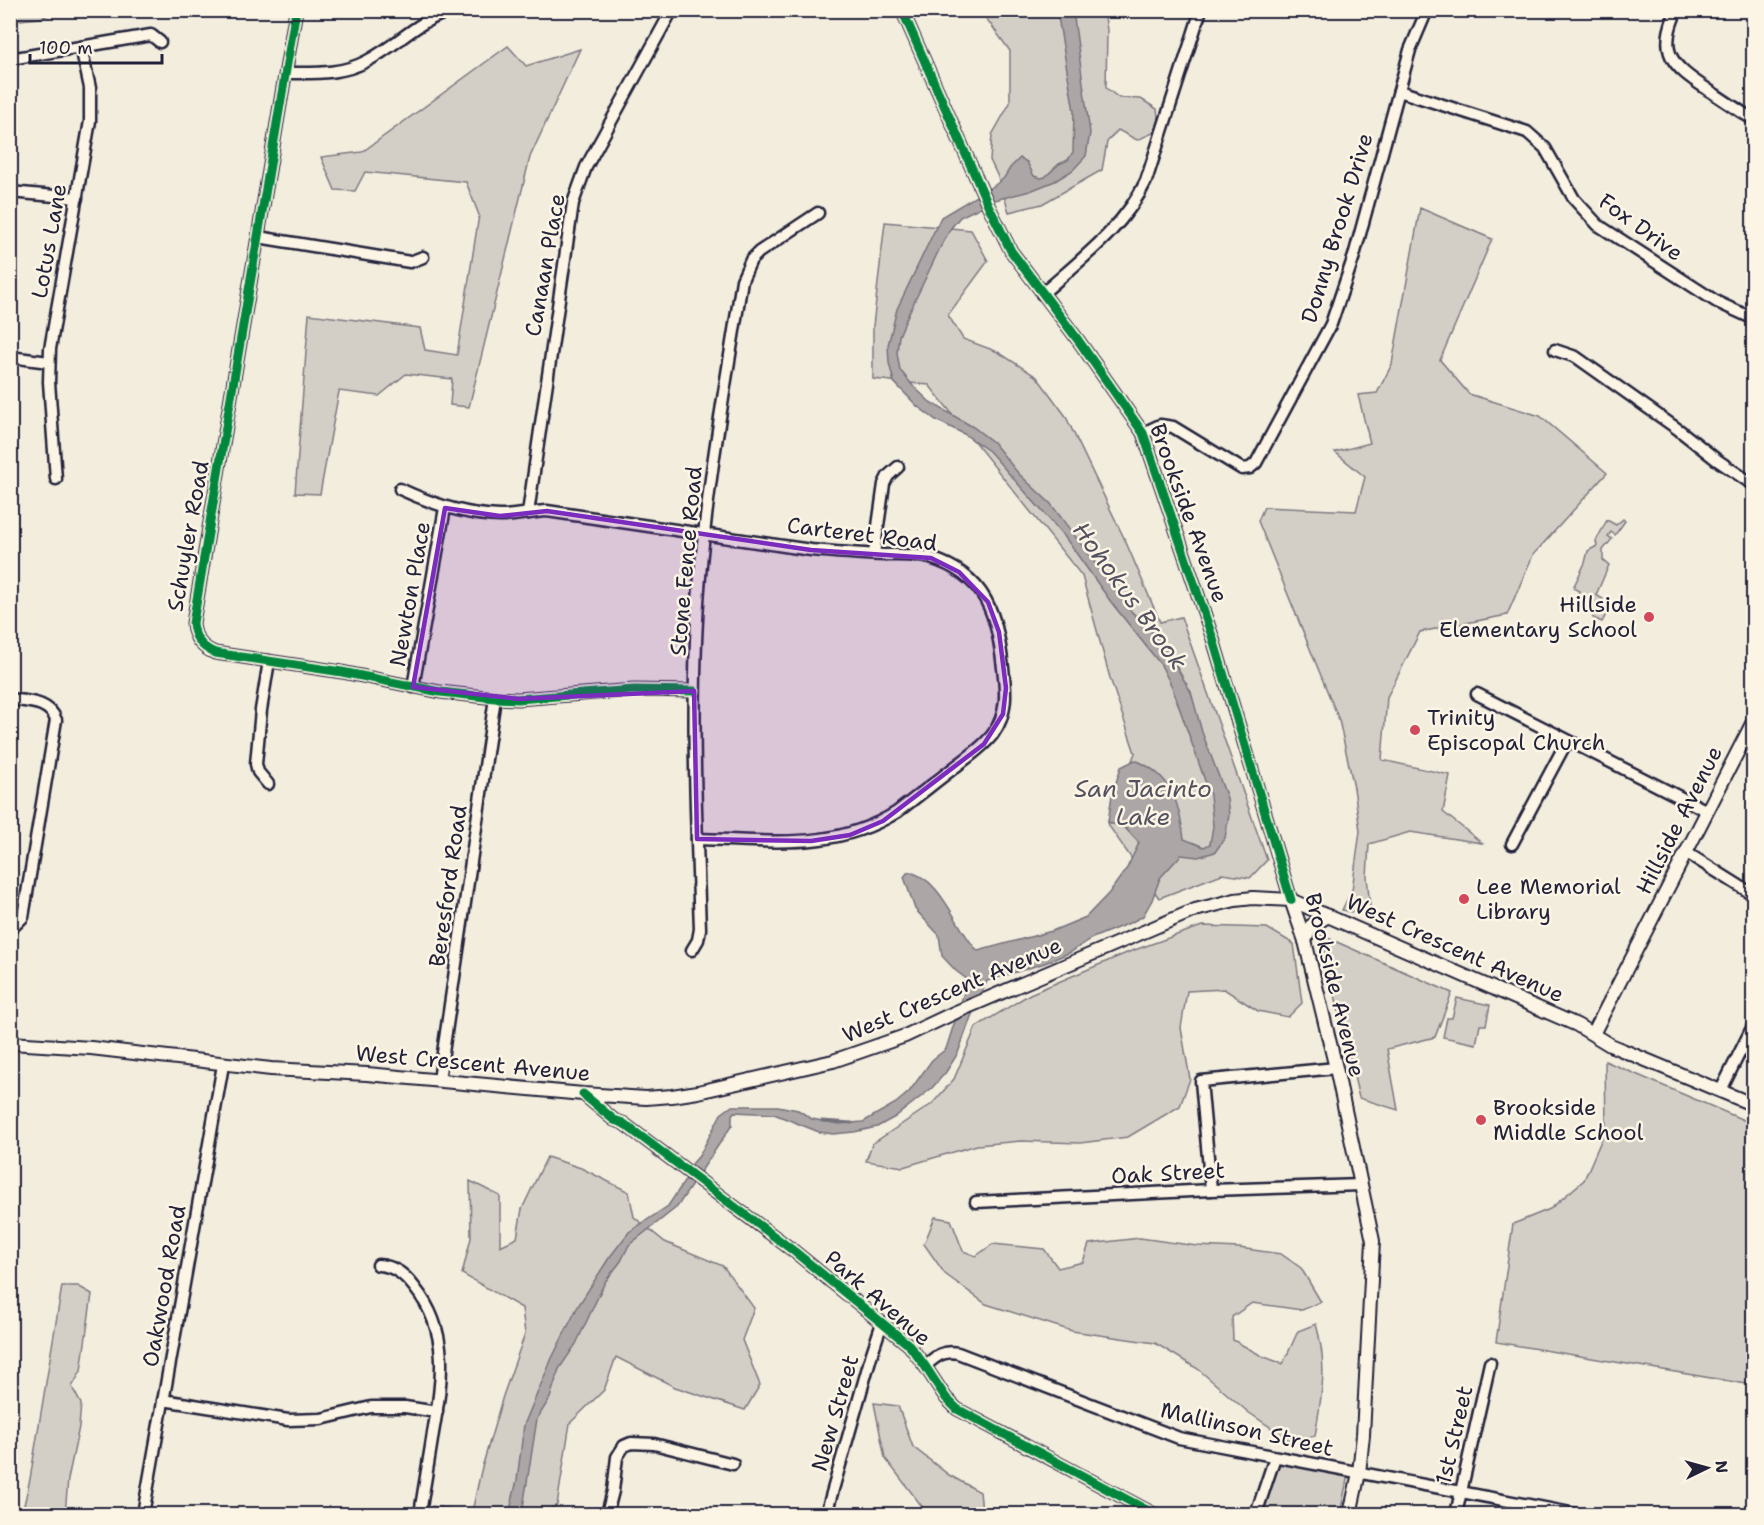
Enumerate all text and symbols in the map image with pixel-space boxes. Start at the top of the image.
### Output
scale bar [30,27,162,65]
text: 100 m [39,36,93,60]
street label: Donny Brook Drive [1294,129,1380,327]
street label: Lotus Lane [25,181,73,301]
street label: Fox Drive [1593,187,1689,267]
street label: Canaan Place [518,191,572,339]
street label: Brookside Avenue [1143,419,1235,607]
street label: Schuyler Road [160,458,216,614]
street label: Stone Fence Road [663,465,709,657]
street label: Carteret Road [785,510,939,558]
water label: Hohokus Brook [1065,515,1195,677]
street label: Newton Place [383,519,437,669]
place label: Hillside Elementary School [1439,590,1637,644]
marker: Hillside Elementary School [1642,610,1656,624]
place label: Trinity Episcopal Church [1427,703,1605,757]
marker: Trinity Episcopal Church [1408,723,1422,737]
street label: Hillside Avenue [1629,741,1729,899]
water label: San Jacinto Lake [1074,773,1212,833]
street label: Beresford Road [422,803,474,969]
place label: Lee Memorial Library [1476,872,1621,926]
street label: West Crescent Avenue [1342,887,1568,1009]
street label: Brookside Avenue [1298,890,1372,1080]
marker: Lee Memorial Library [1457,892,1471,906]
street label: West Crescent Avenue [838,931,1066,1049]
street label: West Crescent Avenue [354,1038,592,1088]
place label: Brookside Middle School [1493,1093,1644,1147]
marker: Brookside Middle School [1474,1113,1488,1127]
street label: Oak Street [1110,1156,1226,1190]
street label: Oakwood Road [135,1203,193,1369]
street label: Park Avenue [819,1244,937,1352]
street label: New Street [805,1351,865,1475]
street label: 1st Street [1429,1383,1479,1487]
street label: Mallinson Street [1158,1395,1336,1463]
north arrow [1677,1438,1737,1498]
text: N [1710,1460,1732,1474]

